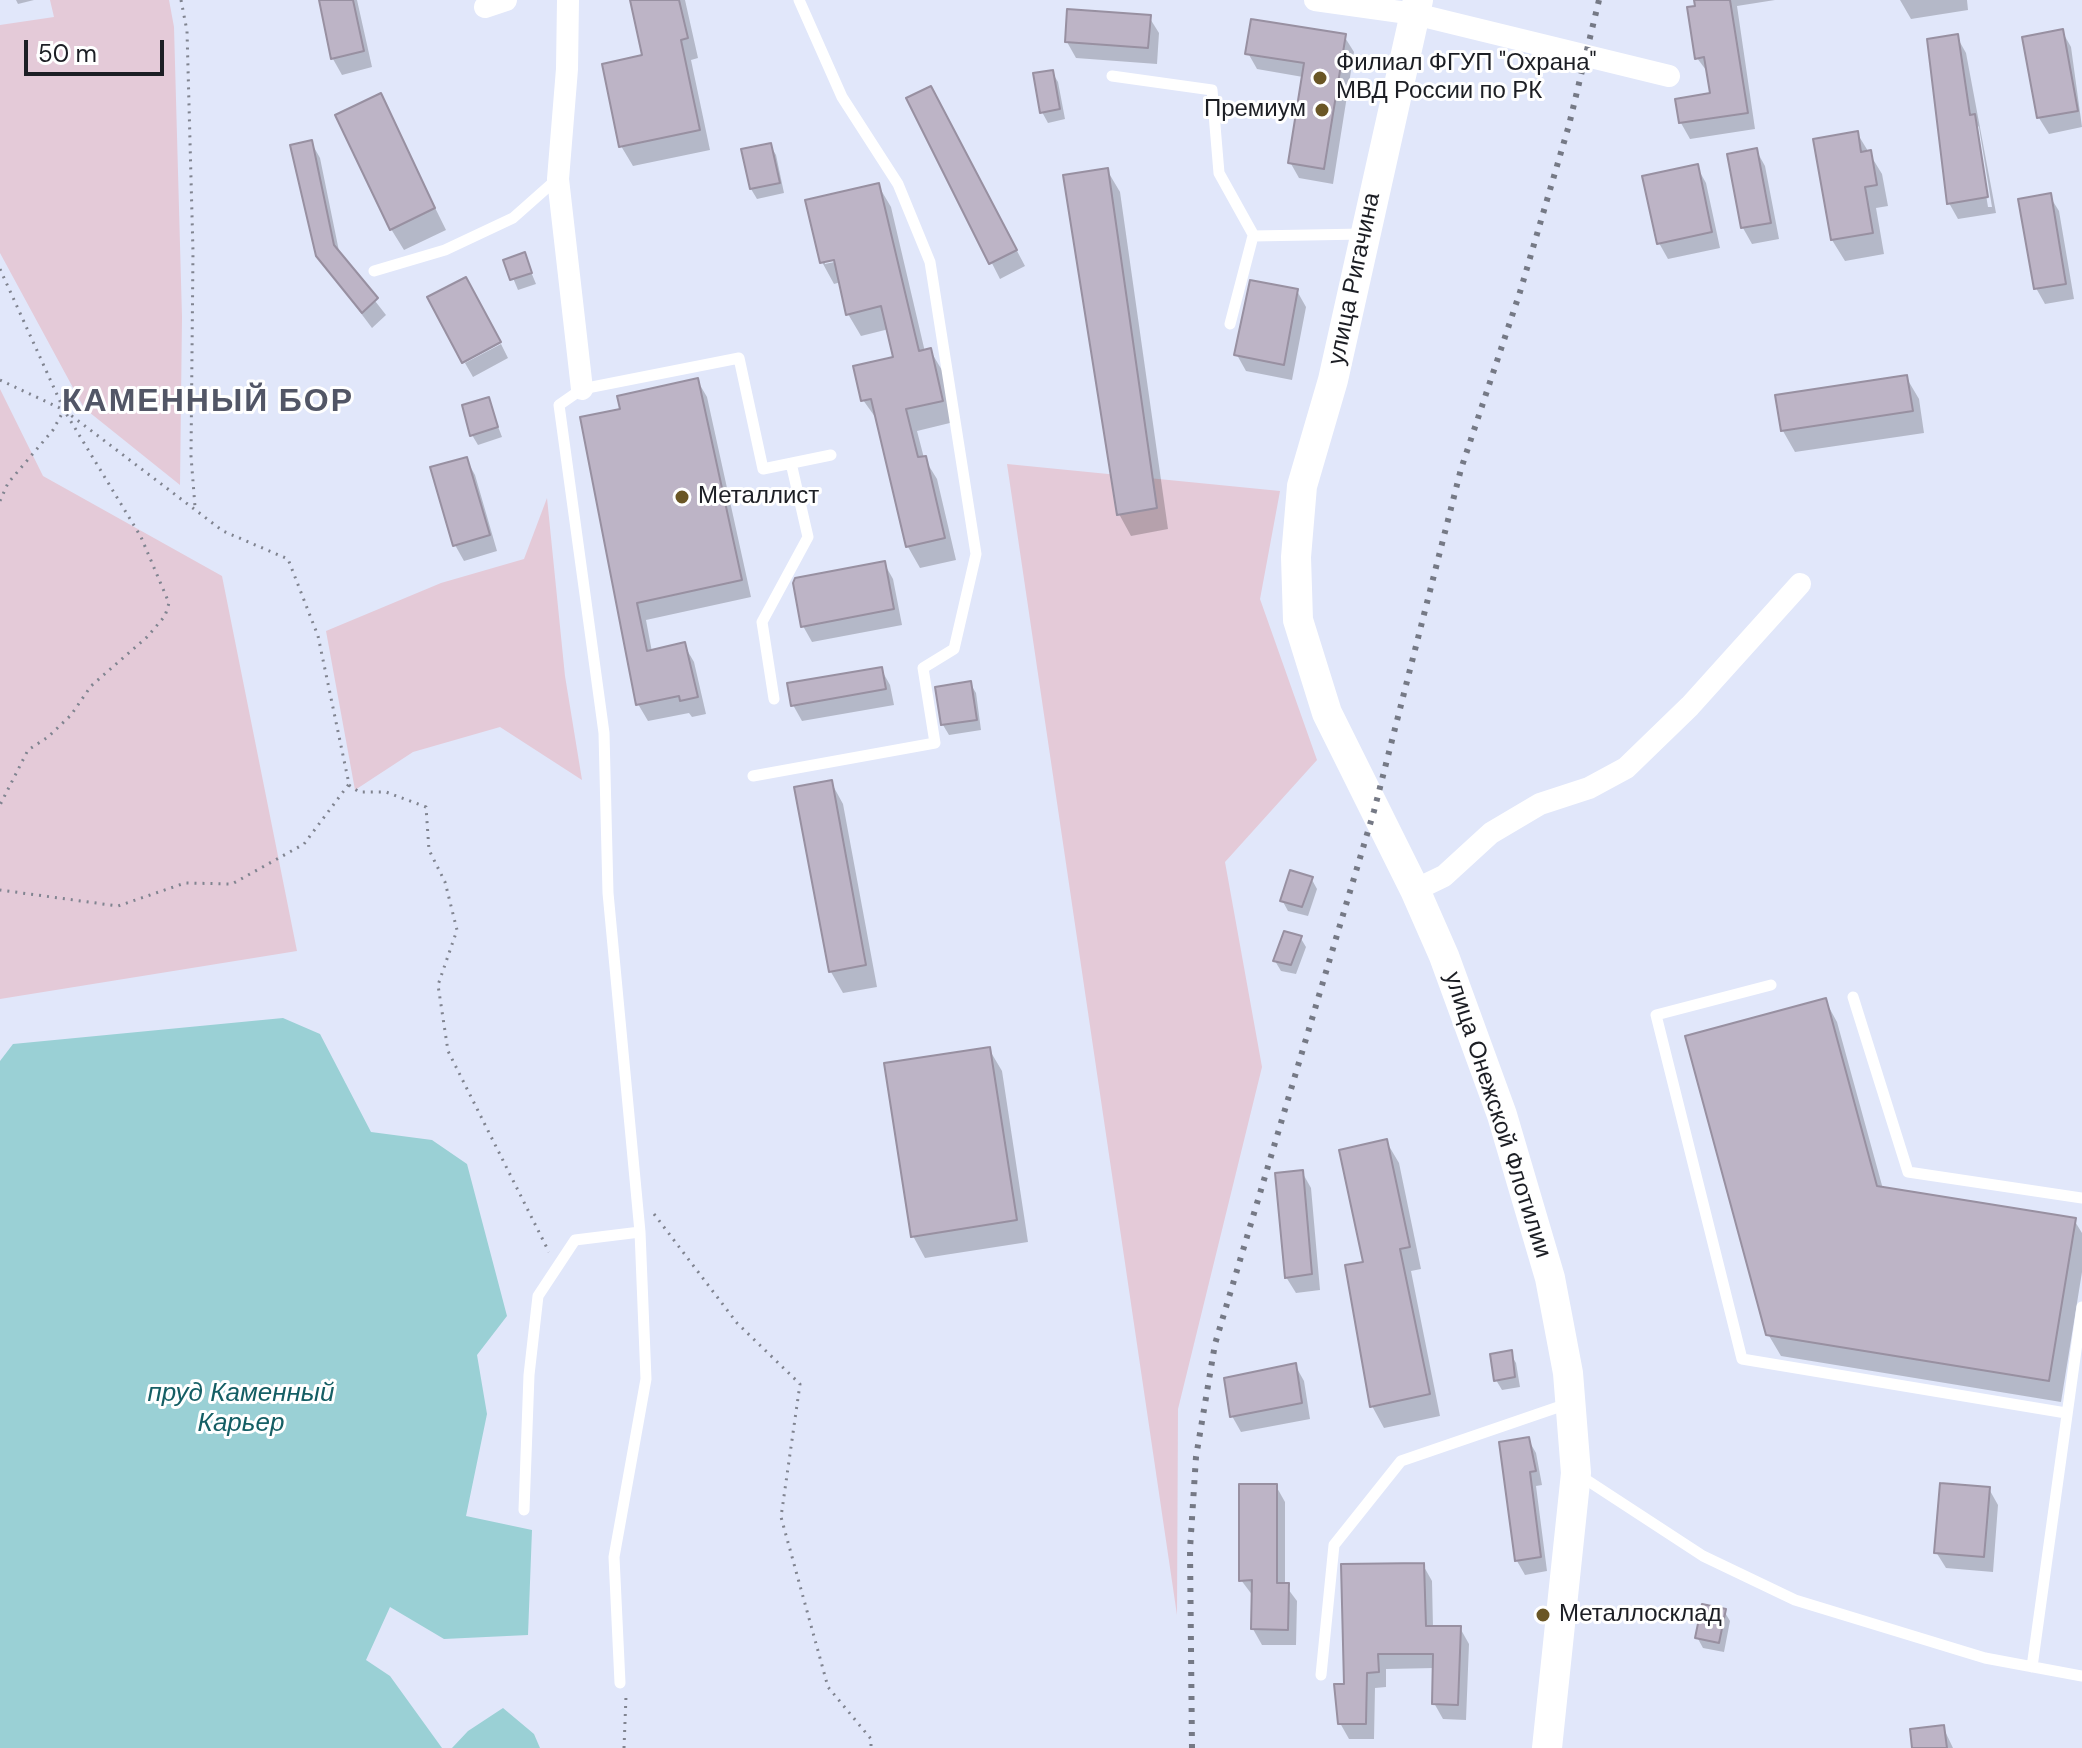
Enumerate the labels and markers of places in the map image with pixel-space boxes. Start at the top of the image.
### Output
place label: Филиал ФГУП "Охрана" МВД России по РК [1336,50,1597,106]
marker: Филиал ФГУП "Охрана" МВД России по РК [1311,69,1329,87]
place label: Премиум [1204,96,1306,124]
marker: Премиум [1313,101,1331,119]
place label: Металлист [698,483,819,511]
marker: Металлист [673,488,691,506]
place label: Металлосклад [1559,1601,1722,1629]
marker: Металлосклад [1534,1606,1552,1624]

